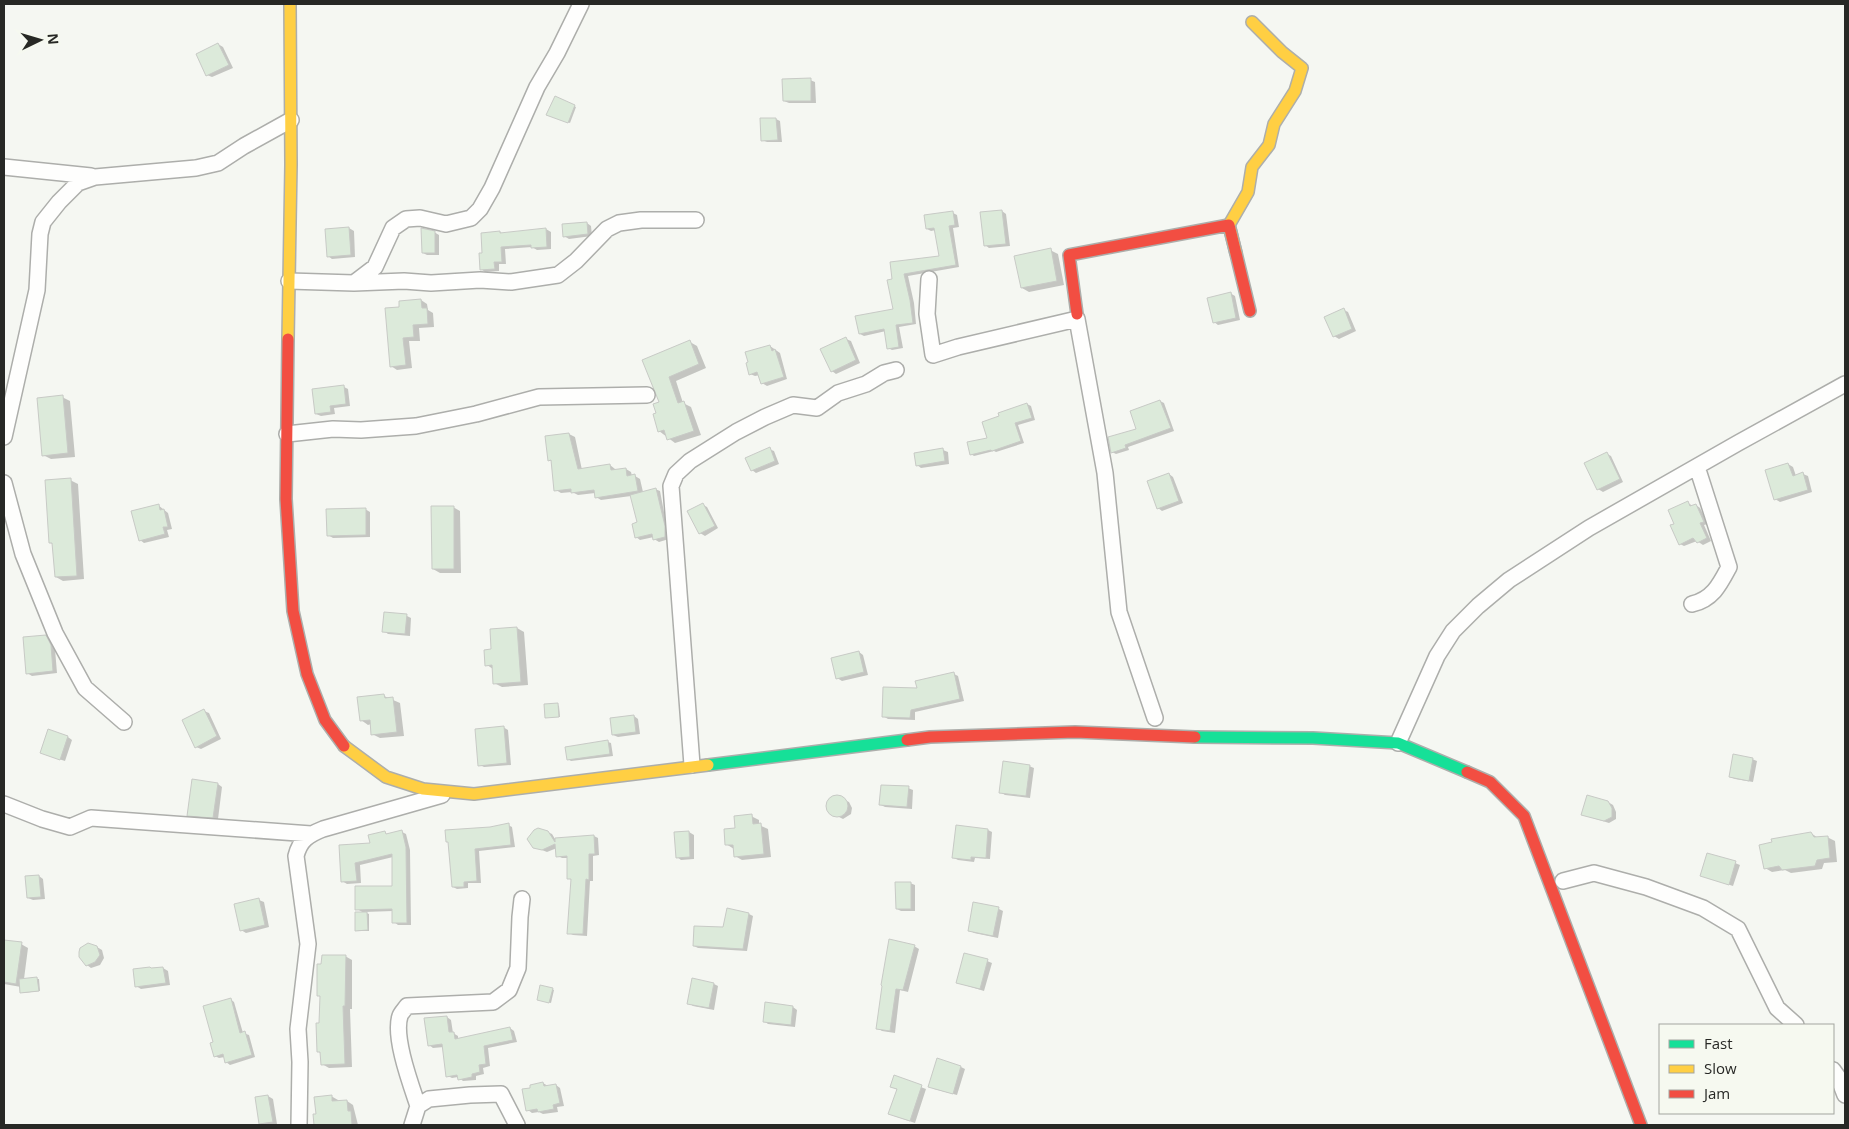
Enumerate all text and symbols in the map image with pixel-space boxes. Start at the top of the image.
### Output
north arrow [15,15,65,65]
text: N [43,32,63,45]
legend [1659,1024,1834,1114]
text: Fast [1704,1033,1733,1053]
text: Slow [1704,1058,1737,1078]
text: Jam [1702,1083,1730,1103]

